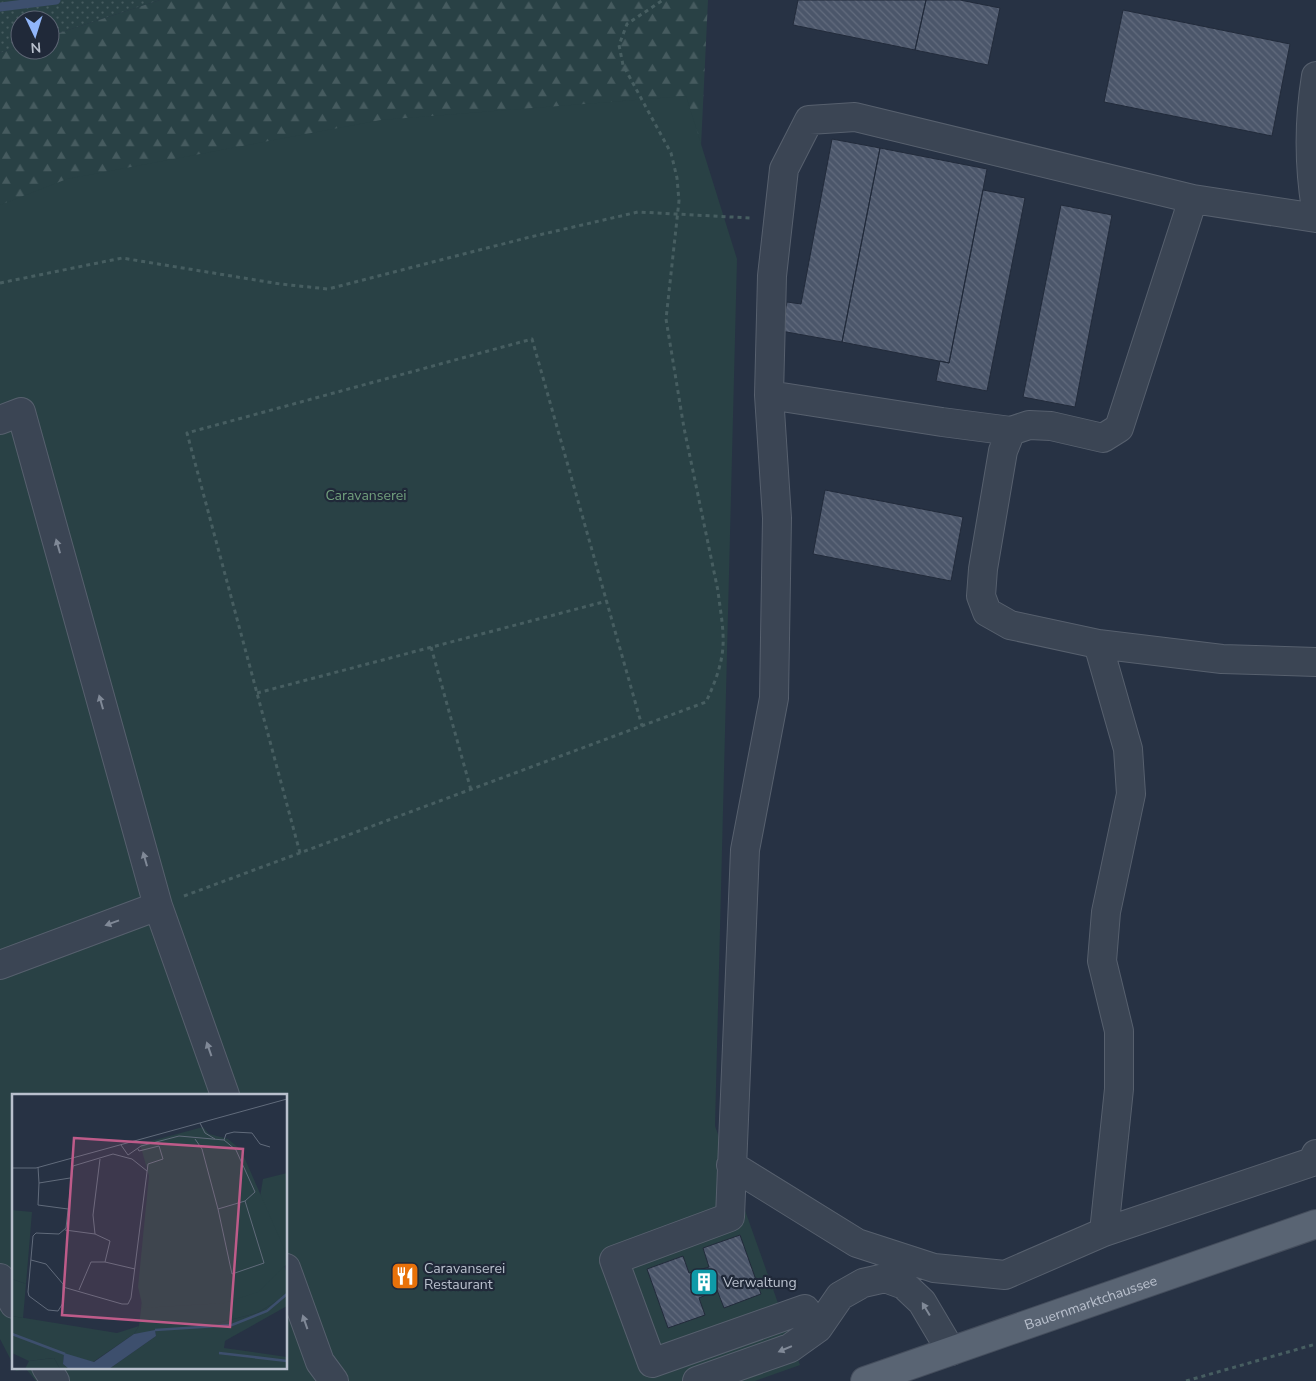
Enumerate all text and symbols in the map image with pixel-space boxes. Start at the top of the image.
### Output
north arrow [10,10,60,60]
text: N [30,38,42,57]
park label: Caravanserei [325,486,407,505]
one-way arrow [54,538,62,553]
one-way arrow [97,695,105,710]
one-way arrow [141,851,149,866]
one-way arrow [105,920,120,927]
one-way arrow [205,1041,213,1056]
inset map [12,1094,288,1368]
place label: Caravanserei Restaurant [424,1259,505,1294]
restaurant icon: Caravanserei Restaurant [390,1261,420,1291]
building icon: Verwaltung [689,1267,719,1297]
street label: Bauernmarktchaussee [1022,1271,1160,1334]
place label: Verwaltung [722,1273,797,1292]
one-way arrow [921,1302,930,1316]
one-way arrow [301,1314,309,1329]
one-way arrow [778,1346,792,1354]

